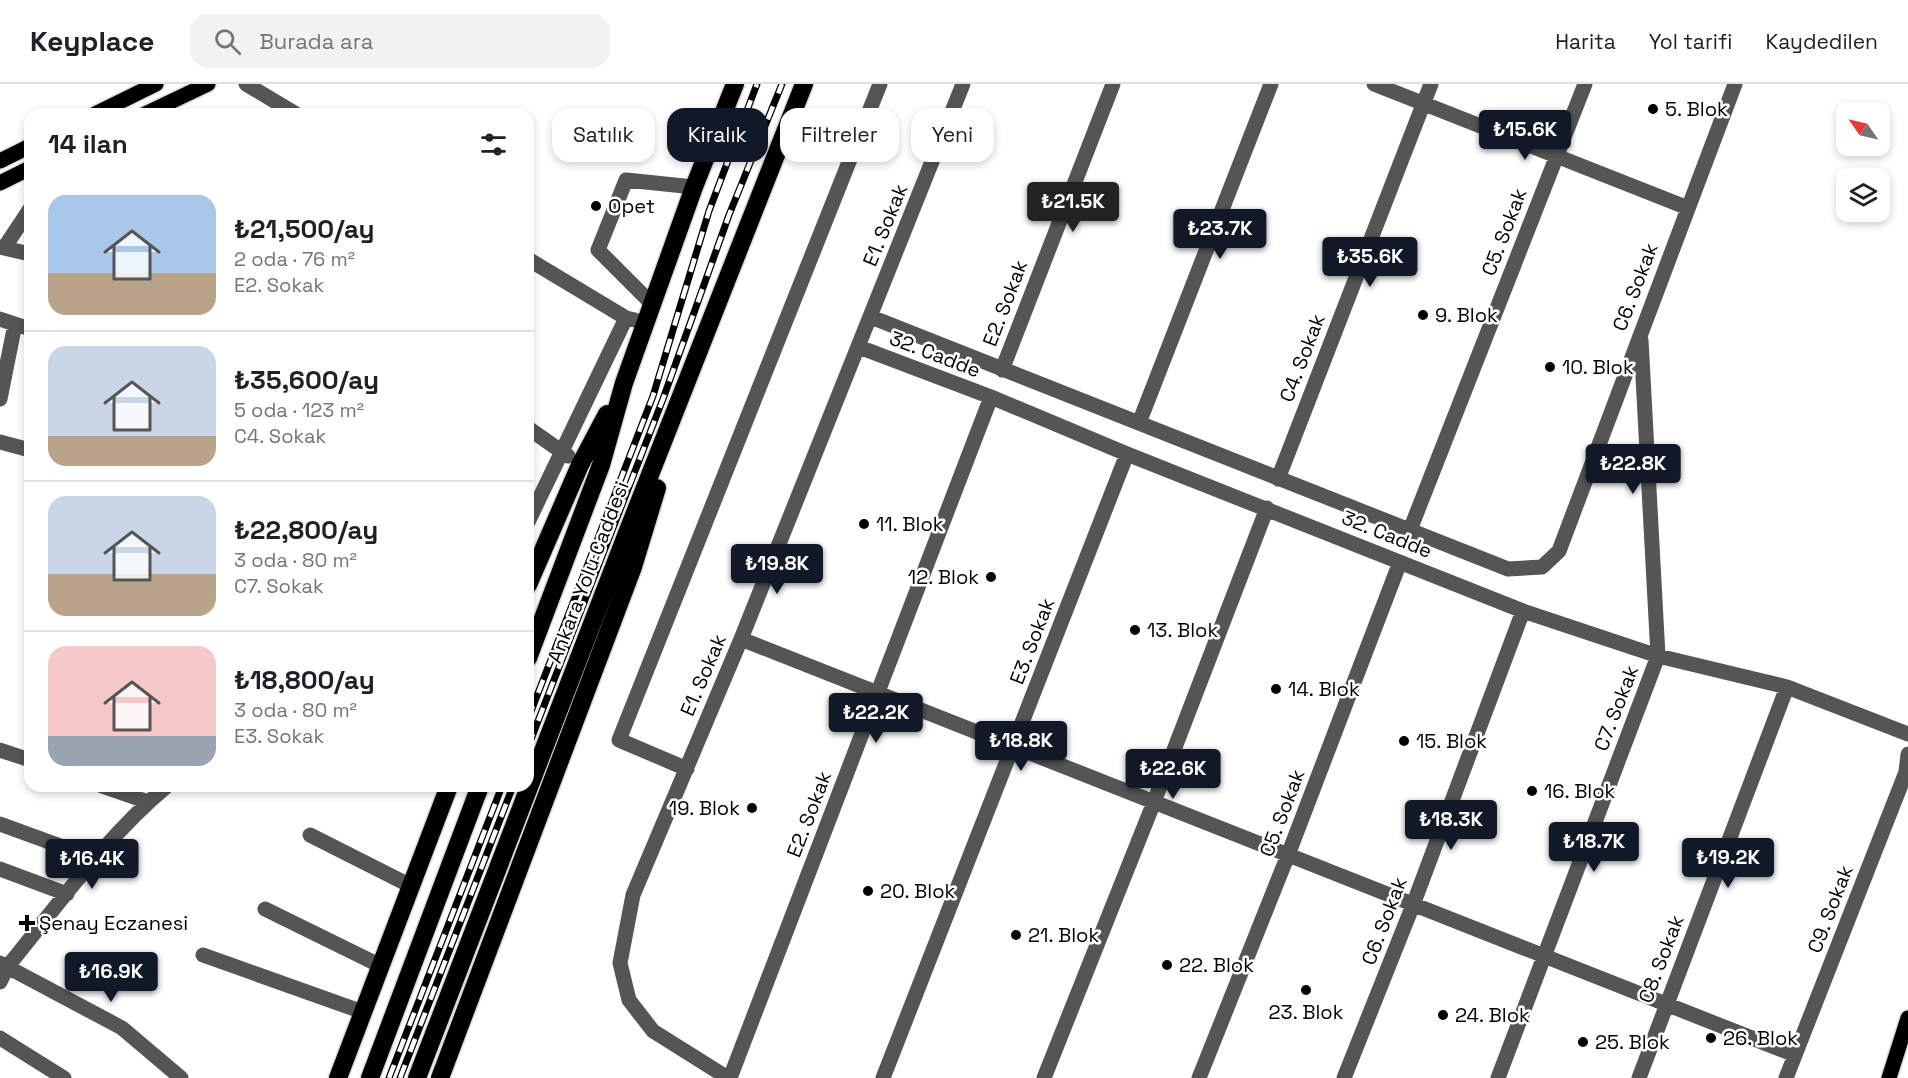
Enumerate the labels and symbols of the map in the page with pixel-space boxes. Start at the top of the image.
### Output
place label: 5. Blok [1665,96,1728,122]
marker: 5. Blok [1646,102,1660,116]
north arrow [1836,102,1890,156]
pin: ₺15.6K [1476,110,1574,161]
street label: E1. Sokak [857,180,913,270]
pin: ₺21.5K [1024,182,1122,233]
street label: C5. Sokak [1475,184,1533,279]
place label: Opet [608,193,655,219]
marker: Opet [589,199,603,213]
pin: ₺23.7K [1171,209,1269,260]
pin: ₺35.6K [1321,237,1419,288]
street label: C6. Sokak [1606,239,1664,335]
street label: E2. Sokak [977,256,1033,350]
place label: 9. Blok [1435,302,1498,328]
marker: 9. Blok [1416,308,1430,322]
street label: C4. Sokak [1273,310,1331,406]
street label: 32. Cadde [886,325,984,383]
place label: 10. Blok [1562,354,1634,380]
marker: 10. Blok [1543,360,1557,374]
pin: ₺22.8K [1584,444,1682,495]
street label: Ankara Yolu Caddesi [541,477,635,667]
street label: 32. Cadde [1338,504,1436,564]
place label: 11. Blok [876,511,944,537]
marker: 11. Blok [857,517,871,531]
pin: ₺19.8K [728,544,826,595]
place label: 12. Blok [908,564,979,590]
marker: 12. Blok [984,570,998,584]
street label: E3. Sokak [1004,594,1060,688]
place label: 13. Blok [1147,617,1218,643]
marker: 13. Blok [1128,623,1142,637]
street label: E1. Sokak [674,630,732,720]
street label: C7. Sokak [1588,661,1644,755]
place label: 14. Blok [1288,676,1360,702]
marker: 14. Blok [1269,682,1283,696]
pin: ₺22.2K [827,693,925,744]
pin: ₺18.8K [972,721,1070,772]
place label: 15. Blok [1416,728,1487,754]
marker: 15. Blok [1397,734,1411,748]
pin: ₺22.6K [1124,749,1222,800]
street label: C5. Sokak [1253,765,1311,860]
street label: E2. Sokak [781,767,837,861]
place label: 16. Blok [1544,778,1616,804]
marker: 16. Blok [1525,784,1539,798]
place label: 19. Blok [669,795,740,821]
pin: ₺18.3K [1402,800,1500,851]
marker: 19. Blok [745,801,759,815]
pin: ₺18.7K [1545,822,1643,873]
pin: ₺19.2K [1679,838,1777,889]
pin: ₺16.4K [43,839,141,890]
street label: C9. Sokak [1801,861,1859,957]
street label: C6. Sokak [1355,873,1413,969]
place label: 20. Blok [880,878,956,904]
marker: 20. Blok [861,884,875,898]
place label: Şenay Eczanesi [39,910,188,936]
street label: C8. Sokak [1632,911,1690,1007]
marker: Şenay Eczanesi [20,916,34,930]
place label: 21. Blok [1028,922,1099,948]
marker: 21. Blok [1009,928,1023,942]
pin: ₺16.9K [62,952,160,1003]
place label: 22. Blok [1179,952,1254,978]
marker: 22. Blok [1160,958,1174,972]
marker: 23. Blok [1299,983,1313,997]
place label: 23. Blok [1269,999,1344,1025]
place label: 24. Blok [1455,1002,1530,1028]
marker: 24. Blok [1436,1008,1450,1022]
place label: 26. Blok [1723,1025,1798,1051]
place label: 25. Blok [1595,1029,1670,1055]
marker: 26. Blok [1704,1031,1718,1045]
marker: 25. Blok [1576,1035,1590,1049]

